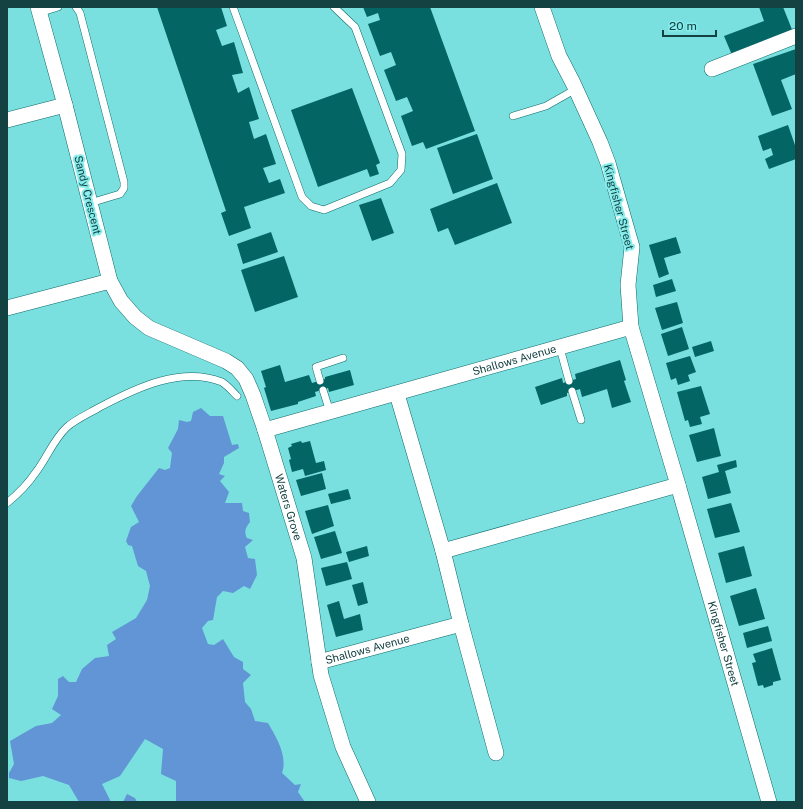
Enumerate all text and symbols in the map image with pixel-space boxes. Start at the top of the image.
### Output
scale bar [663,12,716,38]
text: 20 m [669,19,697,33]
street label: Sandy Crescent [72,154,104,236]
street label: Kingfisher Street [602,163,636,251]
street label: Shallows Avenue [471,342,558,377]
street label: Waters Grove [273,472,304,542]
street label: Kingfisher Street [706,600,741,688]
street label: Shallows Avenue [324,632,411,666]

